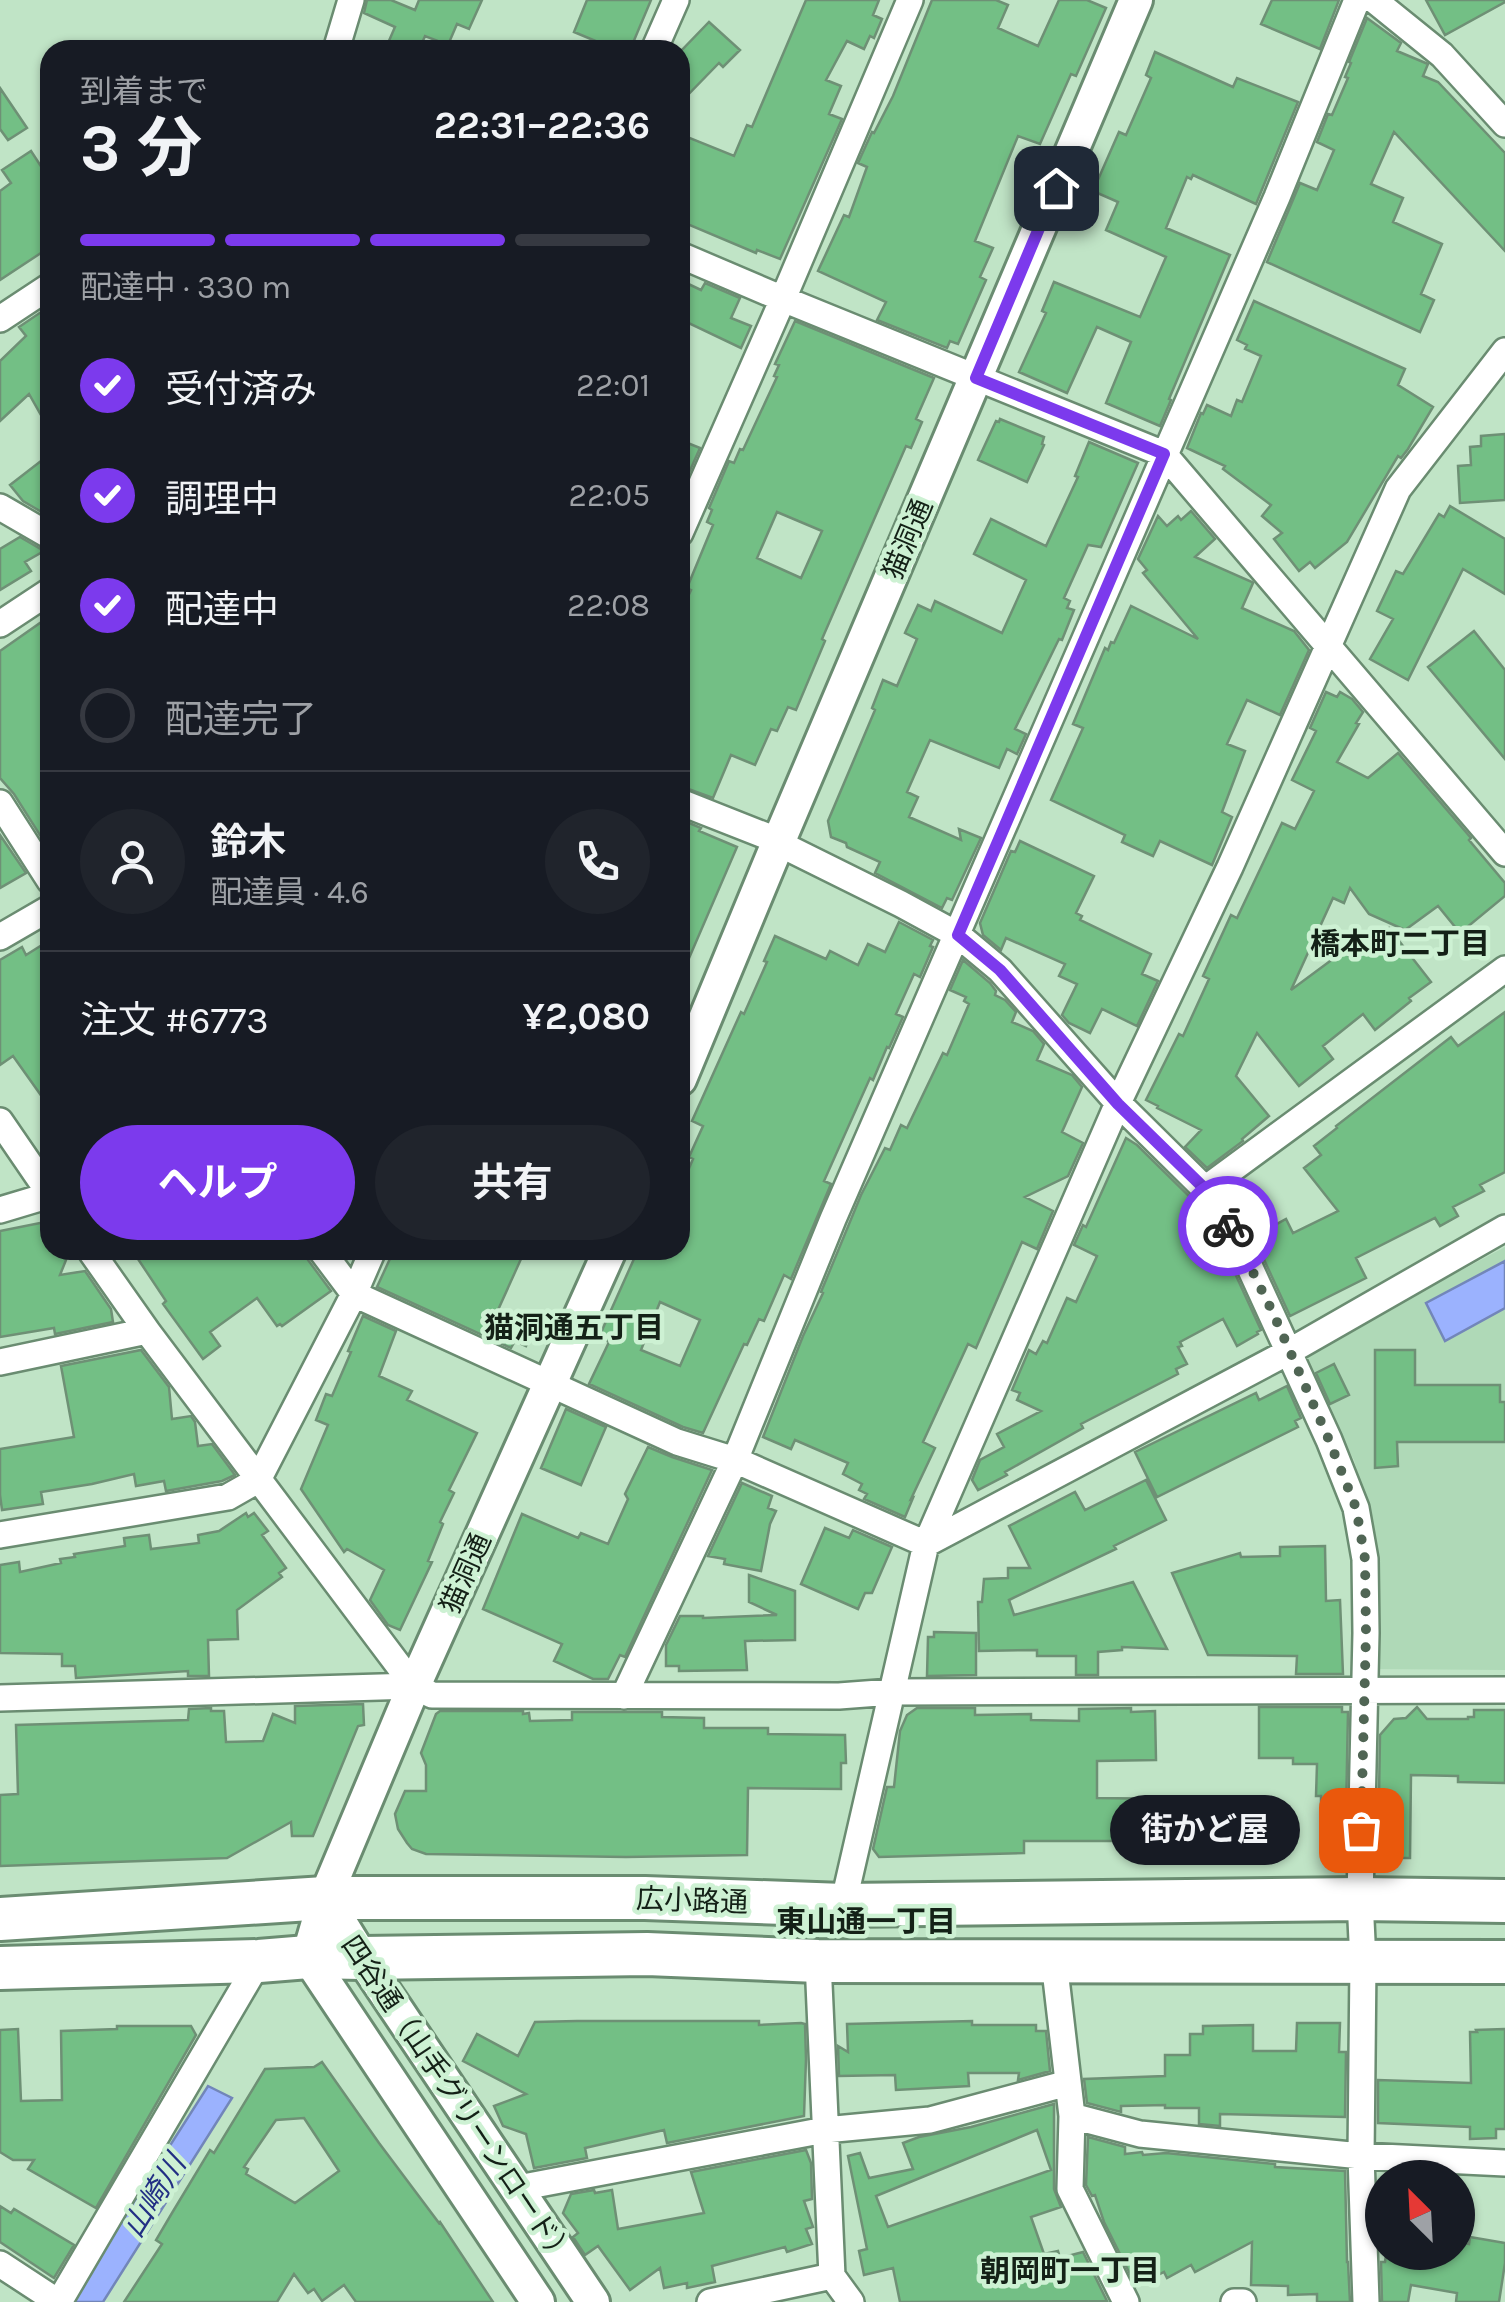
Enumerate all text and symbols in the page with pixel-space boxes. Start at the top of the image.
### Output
text: 到着まで [80,73,208,110]
text: 22:31–22:36 [434,103,650,148]
text: 3 分 [80,110,202,186]
pin [1014,146,1099,231]
icon: home [1029,161,1084,216]
text: 配達中 · 330 m [80,269,291,306]
icon: check [80,358,135,413]
text: 受付済み [165,367,317,412]
text: 22:01 [576,367,650,404]
icon: check [80,468,135,523]
text: 調理中 [165,477,279,522]
text: 22:05 [568,477,650,514]
street label: 猫洞通 [876,494,939,584]
icon: check [80,578,135,633]
text: 配達中 [165,587,279,632]
text: 22:08 [567,587,650,624]
text: 配達完了 [165,697,317,742]
button: person [80,809,185,914]
button: phone [545,809,650,914]
text: 鈴木 [210,820,286,865]
text: 配達員 · 4.6 [210,874,369,911]
district label: 橋本町二丁目 [1310,926,1490,962]
text: ¥2,080 [522,994,650,1039]
text: 注文 #6773 [80,998,269,1043]
button: ヘルプ [80,1125,355,1240]
button: 共有 [375,1125,650,1240]
courier [1178,1176,1278,1276]
icon: bike [1201,1199,1256,1254]
district label: 猫洞通五丁目 [484,1310,664,1346]
street label: 猫洞通 [433,1528,498,1618]
pin [1319,1788,1404,1873]
callout: 街かど屋 [1111,1795,1301,1865]
icon: bag [1334,1803,1389,1858]
text: 街かど屋 [1141,1811,1269,1848]
street label: 広小路通 [635,1882,749,1919]
district label: 東山通一丁目 [776,1904,956,1940]
street label: 四谷通（山手グリーンロード） [335,1929,580,2271]
water label: 山崎川 [115,2146,195,2244]
north arrow [1365,2160,1475,2270]
map controls [1365,2160,1475,2270]
district label: 朝岡町一丁目 [980,2253,1160,2289]

